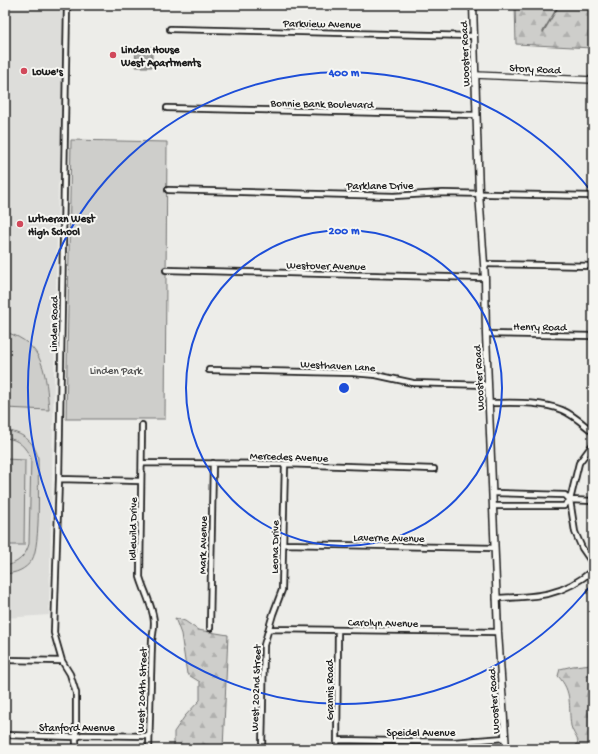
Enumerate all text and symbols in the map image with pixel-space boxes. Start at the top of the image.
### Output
street label: Parkview Avenue [282,18,361,32]
street label: Wooster Road [459,19,473,87]
place label: Linden House West Apartments [120,45,202,70]
marker: Linden House West Apartments [108,50,118,60]
street label: Story Road [509,63,562,77]
marker: Lowe's [19,66,29,76]
place label: Lowe's [32,67,64,79]
text: 400 m [328,67,360,81]
street label: Bonnie Bank Boulevard [269,98,375,112]
street label: Parklane Drive [346,181,414,193]
place label: Lutheran West High School [28,213,96,240]
marker: Lutheran West High School [15,219,25,229]
text: 200 m [329,225,360,239]
street label: Westover Avenue [286,260,366,274]
street label: Linden Road [49,295,62,352]
street label: Henry Road [513,322,568,334]
street label: Wooster Road [472,343,488,411]
street label: Westhaven Lane [300,359,376,375]
park label: Linden Park [90,366,143,378]
centre of rings [337,381,351,395]
street label: Mercedes Avenue [250,451,329,465]
street label: Idlewild Drive [127,497,141,561]
street label: Mark Avenue [197,516,211,574]
street label: Leona Drive [270,520,282,574]
street label: Laverne Avenue [353,532,425,546]
street label: Carolyn Avenue [348,617,419,631]
street label: West 202nd Street [249,643,265,732]
street label: West 204th Street [136,646,151,733]
street label: Grannis Road [325,658,337,720]
street label: Wooster Road [487,666,503,734]
street label: Stanford Avenue [39,722,115,735]
street label: Speidel Avenue [387,728,456,740]

